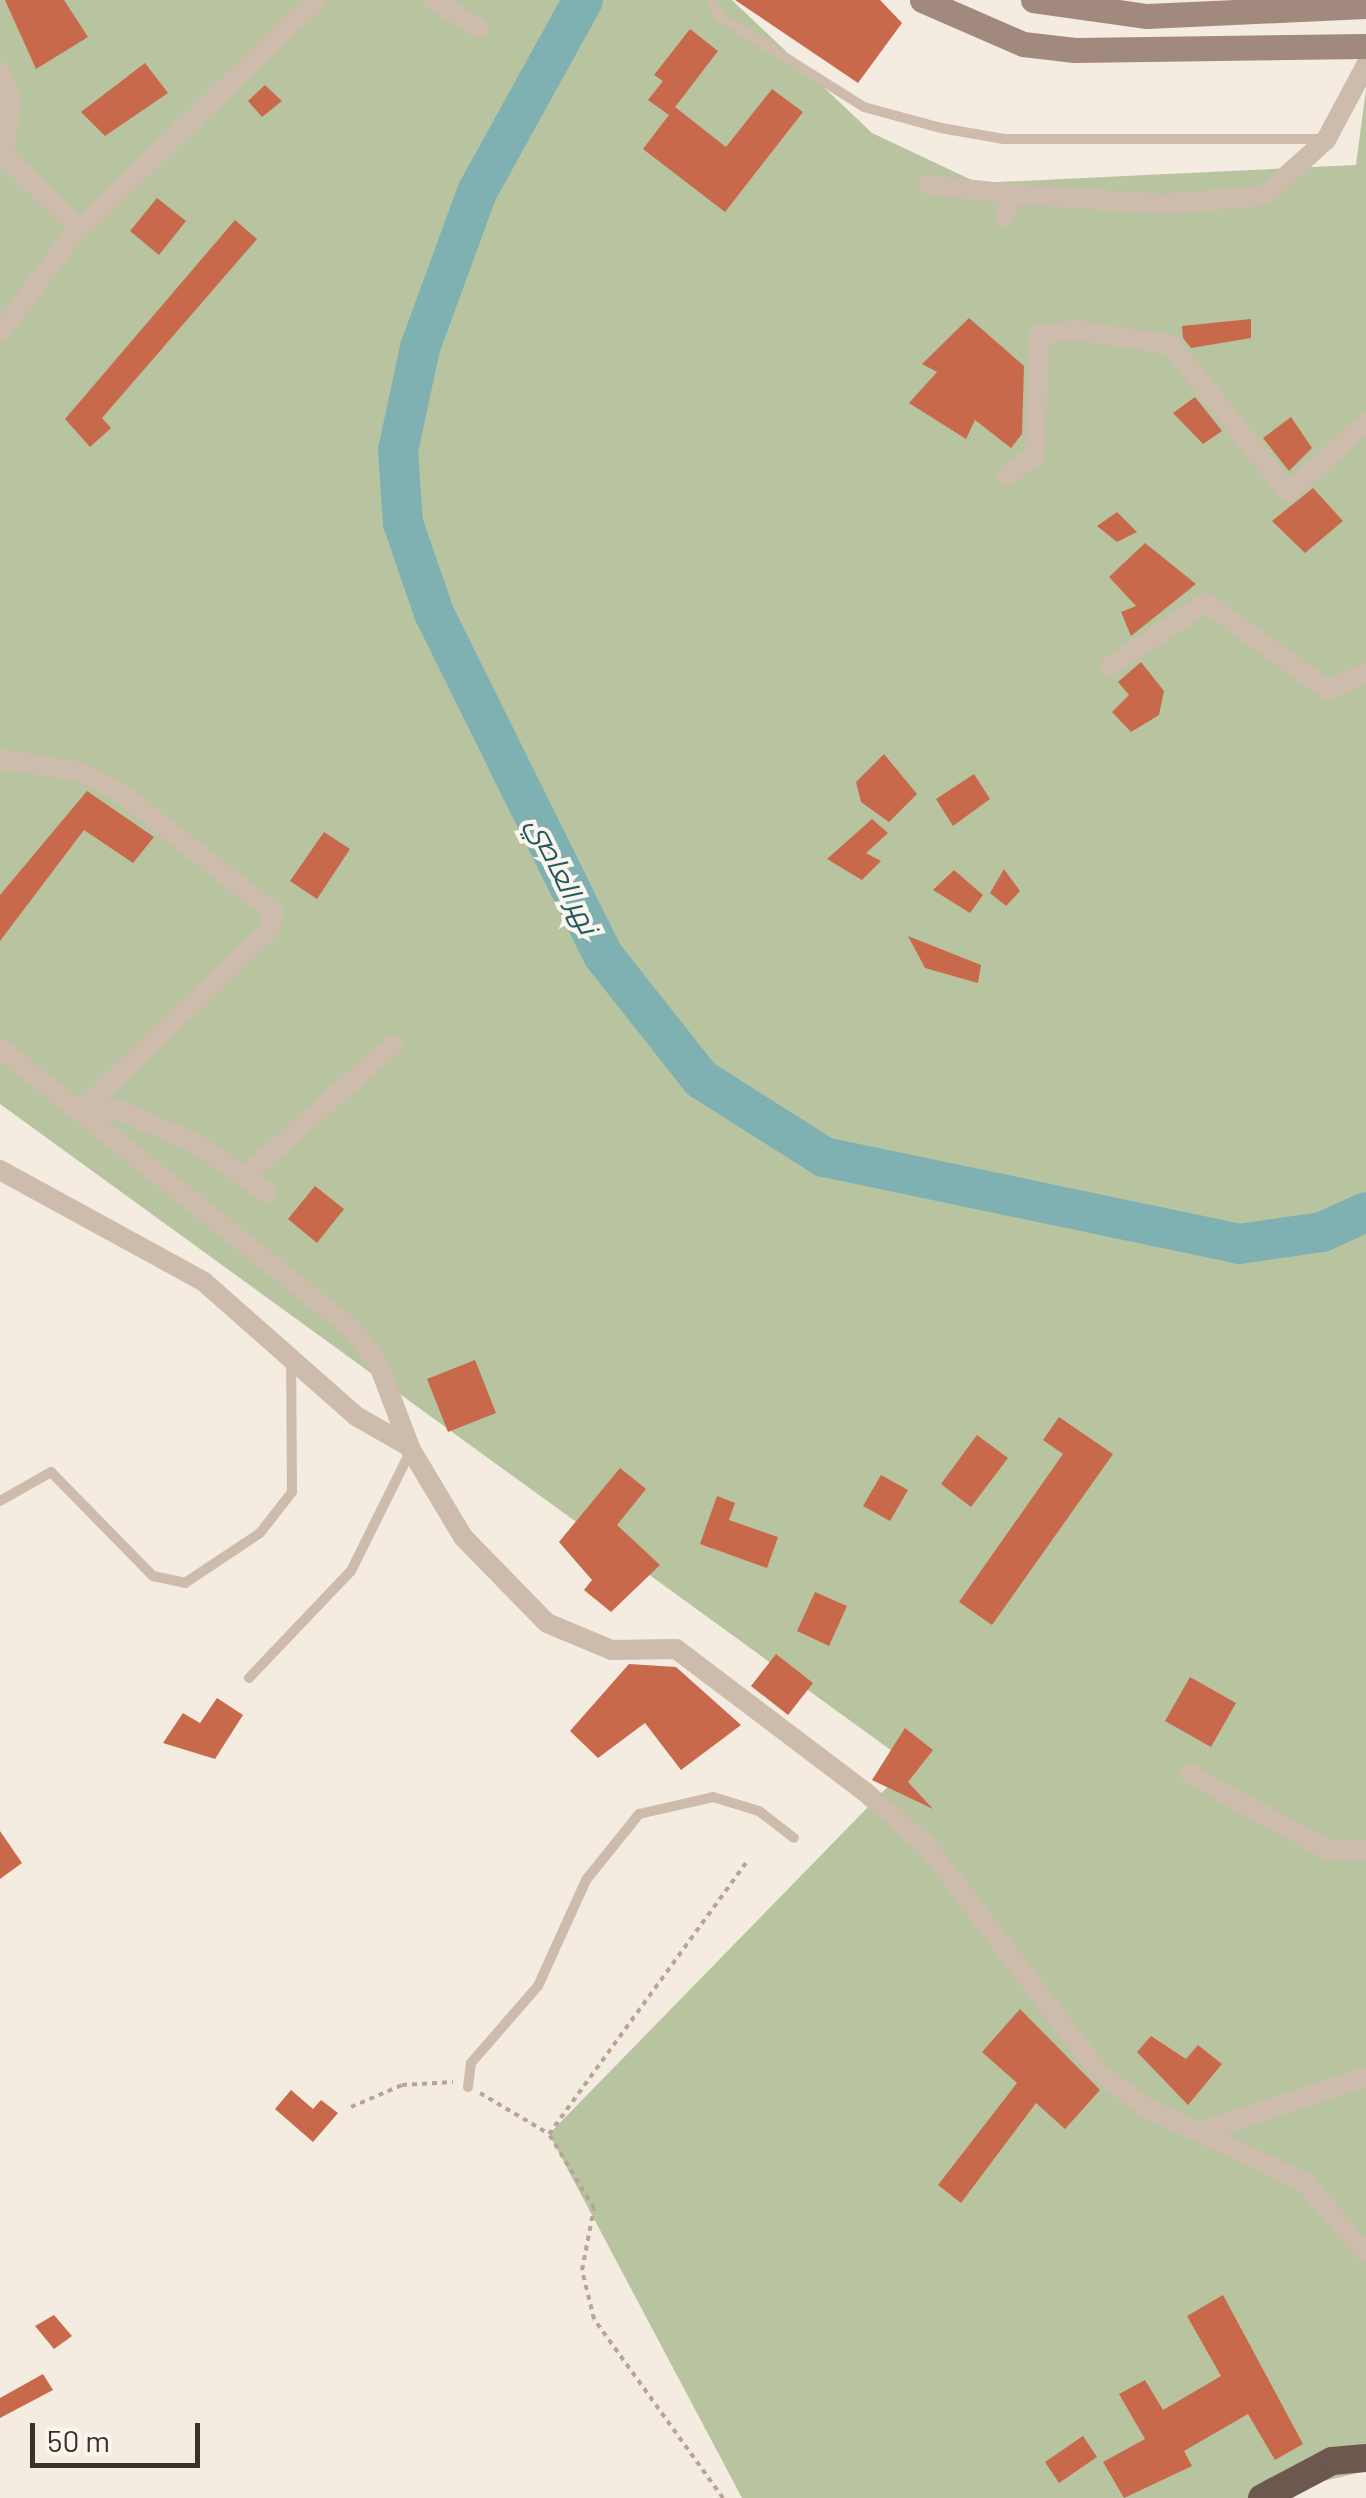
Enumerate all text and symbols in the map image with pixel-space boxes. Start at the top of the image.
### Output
water label: نهر العاصي [521,811,607,939]
scale bar [35,2403,205,2465]
text: 50 m [47,2422,110,2458]

